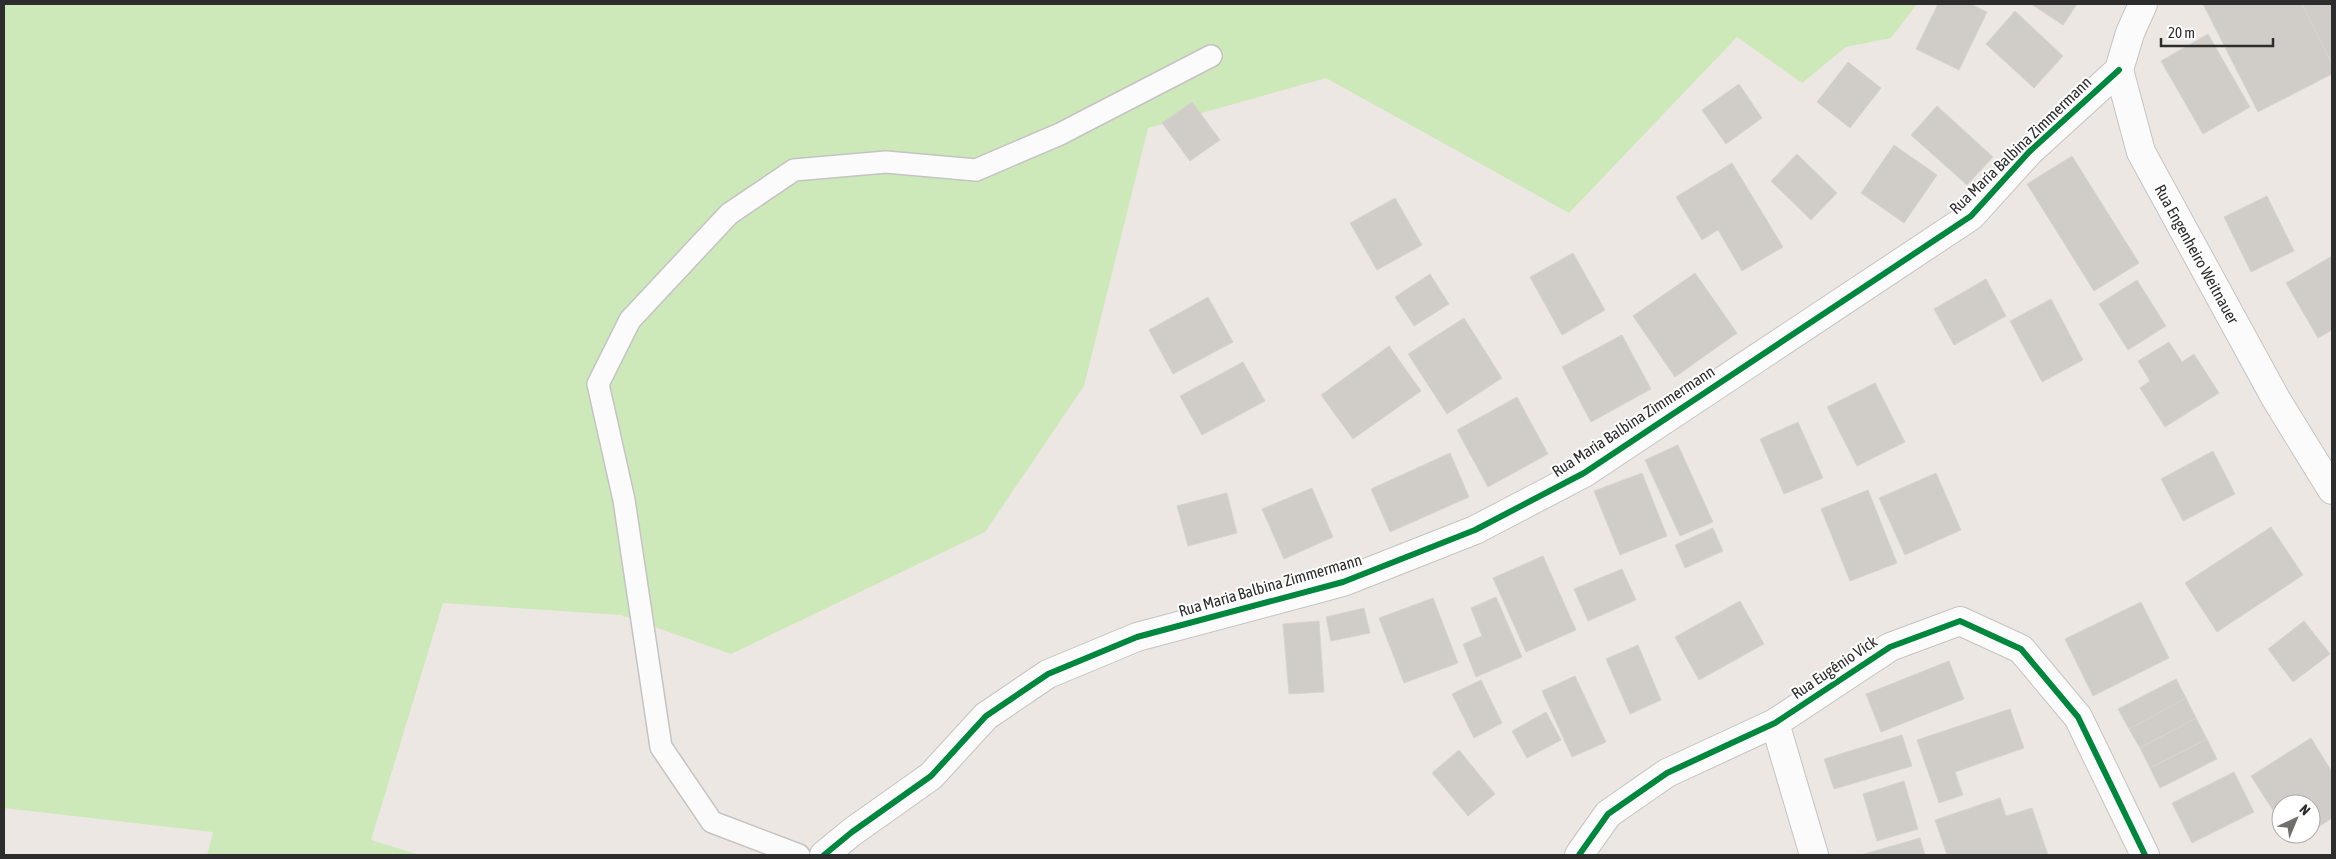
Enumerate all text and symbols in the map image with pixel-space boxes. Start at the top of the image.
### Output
scale bar [2161,15,2274,47]
text: 20 m [2168,24,2195,41]
street label: Rua Maria Balbina Zimmermann [1945,73,2095,217]
street label: Rua Engenheiro Weitnauer [2150,181,2243,327]
street label: Rua Maria Balbina Zimmermann [1548,362,1718,480]
street label: Rua Maria Balbina Zimmermann [1176,550,1364,620]
street label: Rua Eugênio Vick [1788,632,1881,703]
north arrow [2271,794,2321,844]
text: N [2297,801,2314,818]

